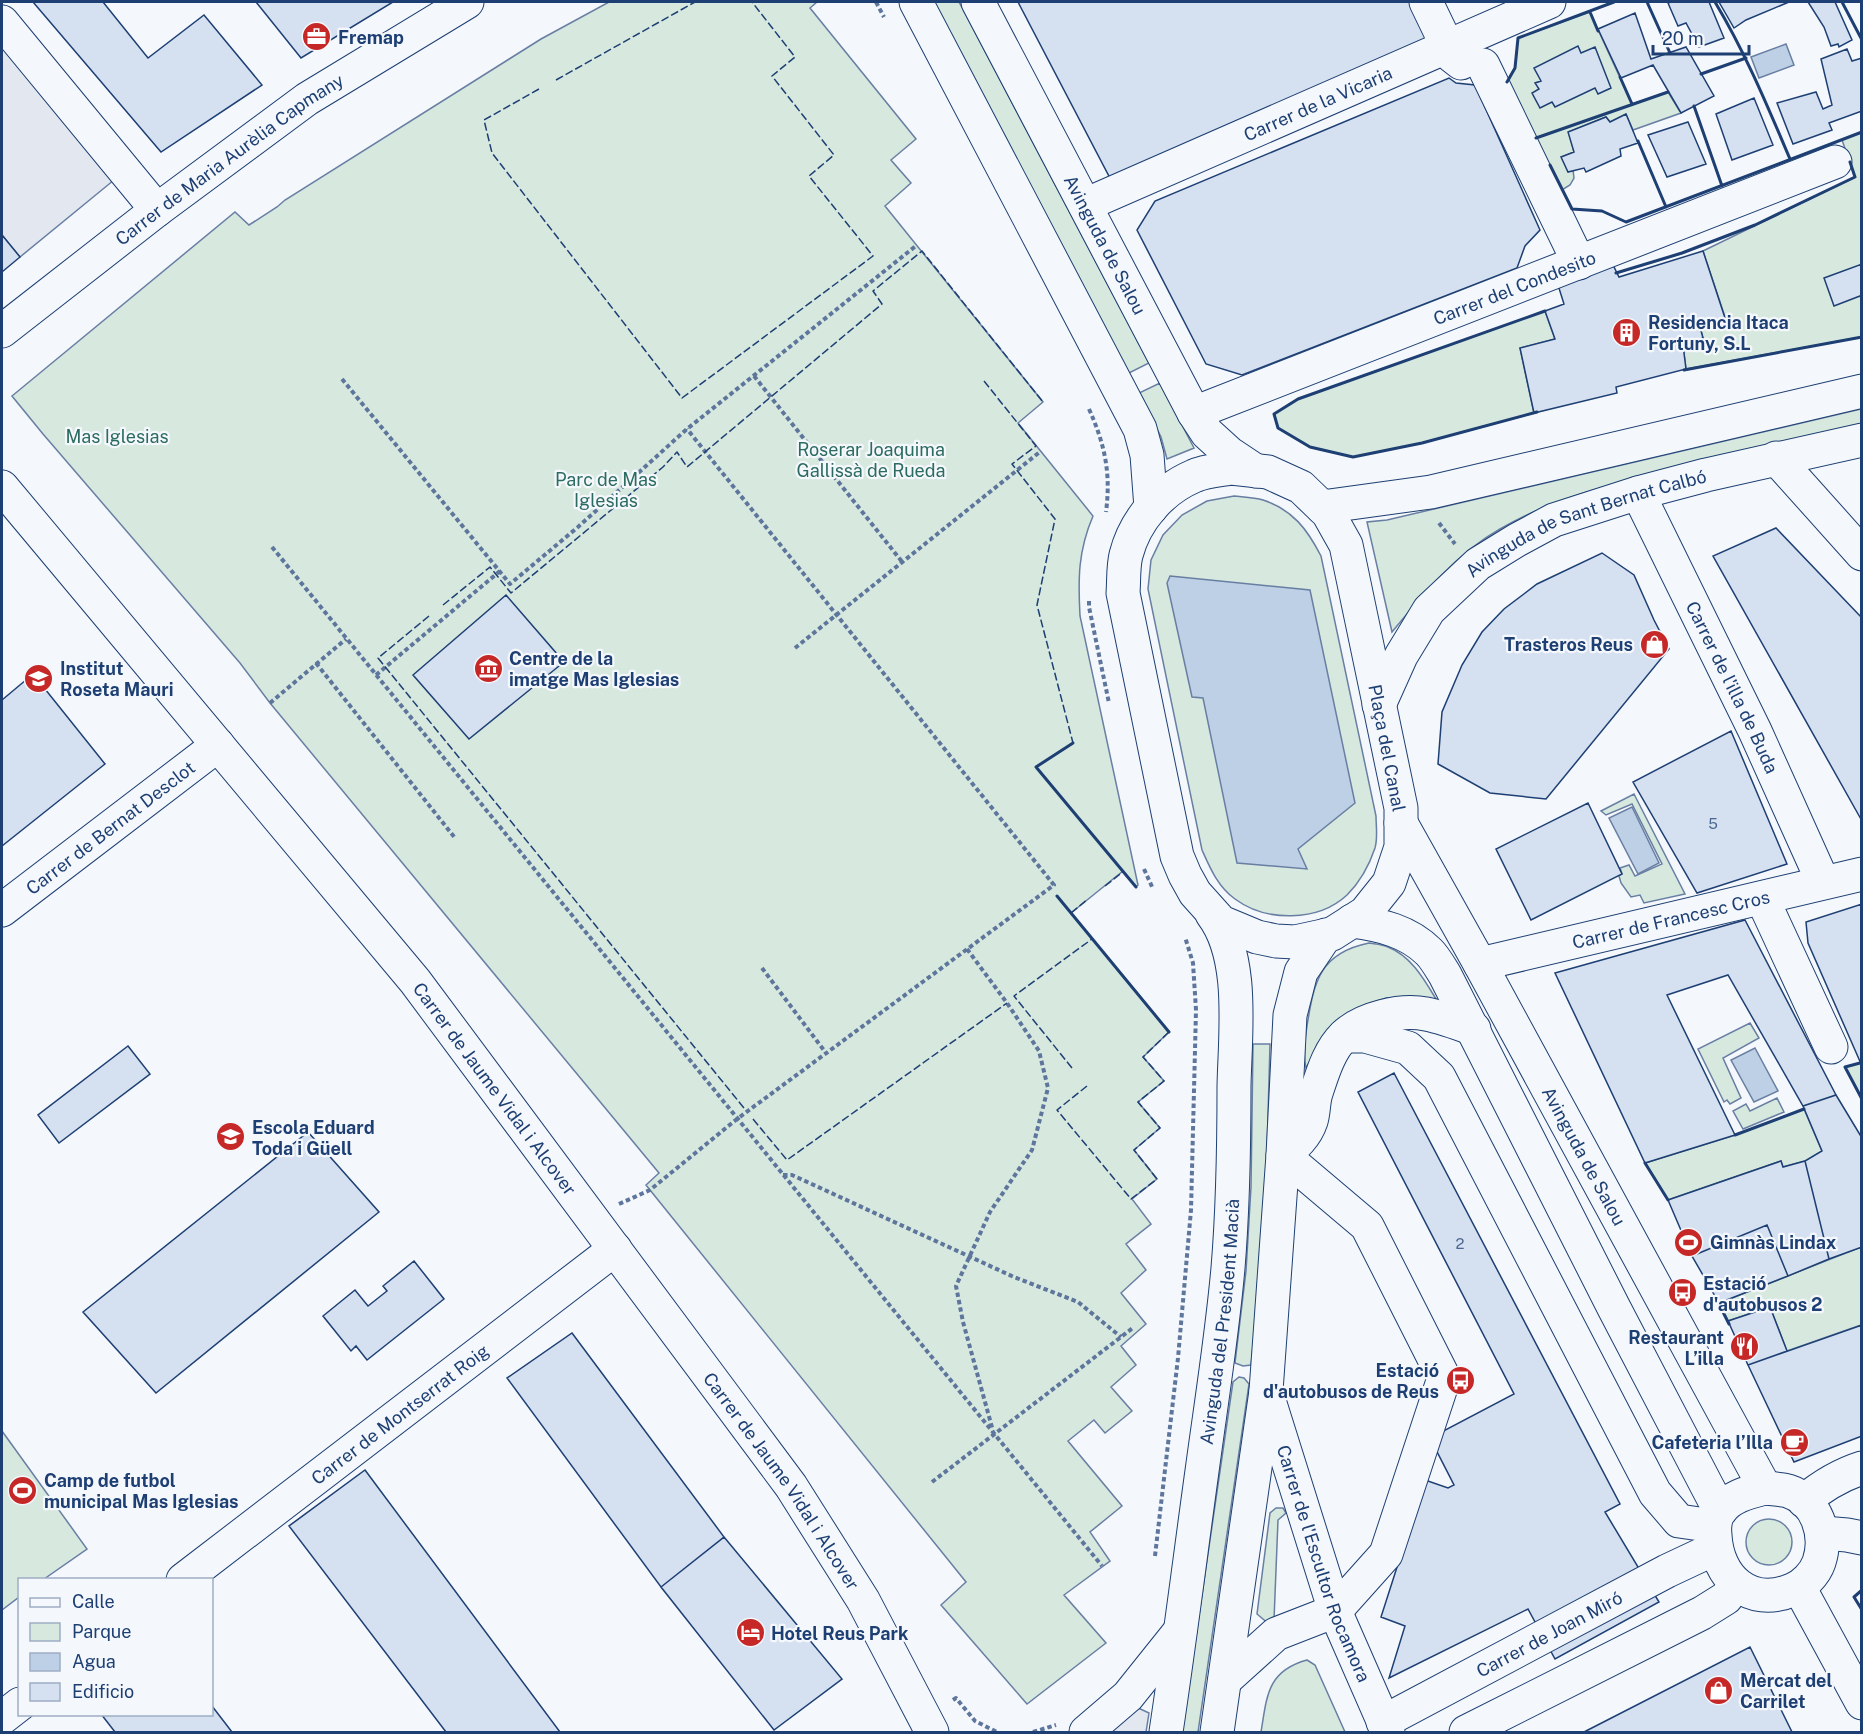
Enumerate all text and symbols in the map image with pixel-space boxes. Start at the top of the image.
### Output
scale bar [1653,18,1749,56]
office icon: Fremap [301,21,333,53]
place label: Fremap [338,27,404,48]
text: 20 m [1662,28,1704,49]
street label: Carrer de la Vicaria [1240,62,1395,145]
street label: Carrer de Maria Aurèlia Capmany [111,69,347,249]
street label: Avinguda de Salou [1060,171,1151,318]
street label: Carrer del Condesito [1430,246,1599,329]
place label: Residencia Itaca Fortuny, S.L [1648,312,1789,354]
building icon: Residencia Itaca Fortuny, S.L [1611,316,1643,348]
park label: Mas Iglesias [65,426,169,447]
park label: Roserar Joaquima Gallissà de Rueda [796,439,946,481]
street label: Avinguda de Sant Bernat Calbó [1461,465,1708,581]
park label: Parc de Mas Iglesias [555,469,657,511]
street label: Carrer de l'illa de Buda [1682,597,1783,777]
shop icon: Trasteros Reus [1638,628,1670,660]
place label: Trasteros Reus [1504,634,1633,655]
place label: Centre de la imatge Mas Iglesias [509,648,679,690]
museum icon: Centre de la imatge Mas Iglesias [472,652,504,684]
place label: Institut Roseta Mauri [60,658,174,700]
school or university icon: Institut Roseta Mauri [23,662,55,694]
street label: Plaça del Canal [1364,683,1410,813]
street label: Carrer de Bernat Desclot [22,756,199,899]
house number: 5 [1708,815,1718,832]
street label: Carrer de Francesc Cros [1570,886,1772,952]
street label: Carrer de Jaume Vidal i Alcover [409,978,581,1199]
street label: Avinguda de Salou [1538,1083,1631,1229]
place label: Escola Eduard Toda i Güell [252,1117,375,1159]
school or university icon: Escola Eduard Toda i Güell [215,1121,247,1153]
street label: Avinguda del President Macià [1195,1198,1243,1446]
sports icon: Gimnàs Lindax [1673,1226,1705,1258]
place label: Gimnàs Lindax [1710,1232,1837,1253]
house number: 2 [1456,1235,1465,1252]
place label: Estació d'autobusos 2 [1703,1273,1823,1315]
bus stop icon: Estació d'autobusos 2 [1666,1277,1698,1309]
place label: Restaurant L’illa [1628,1327,1724,1369]
restaurant icon: Restaurant L’illa [1729,1331,1761,1363]
street label: Carrer de Montserrat Roig [307,1339,492,1488]
place label: Estació d'autobusos de Reus [1263,1360,1439,1402]
bus stop icon: Estació d'autobusos de Reus [1444,1364,1476,1396]
street label: Carrer de Jaume Vidal i Alcover [699,1368,864,1593]
cafe icon: Cafeteria l’Illa [1778,1426,1810,1458]
place label: Cafeteria l’Illa [1652,1432,1773,1453]
street label: Carrer de l'Escultor Rocamora [1273,1442,1375,1685]
place label: Camp de futbol municipal Mas Iglesias [44,1470,238,1512]
sports icon: Camp de futbol municipal Mas Iglesias [7,1474,39,1506]
legend [18,1578,213,1716]
street label: Carrer de Joan Miró [1472,1586,1626,1681]
text: Calle [72,1591,115,1612]
hotel icon: Hotel Reus Park [734,1617,766,1649]
text: Parque [72,1621,132,1642]
place label: Hotel Reus Park [771,1623,909,1644]
text: Agua [72,1651,116,1672]
place label: Mercat del Carrilet [1740,1670,1832,1712]
shop icon: Mercat del Carrilet [1703,1674,1735,1706]
text: Edificio [72,1681,134,1702]

